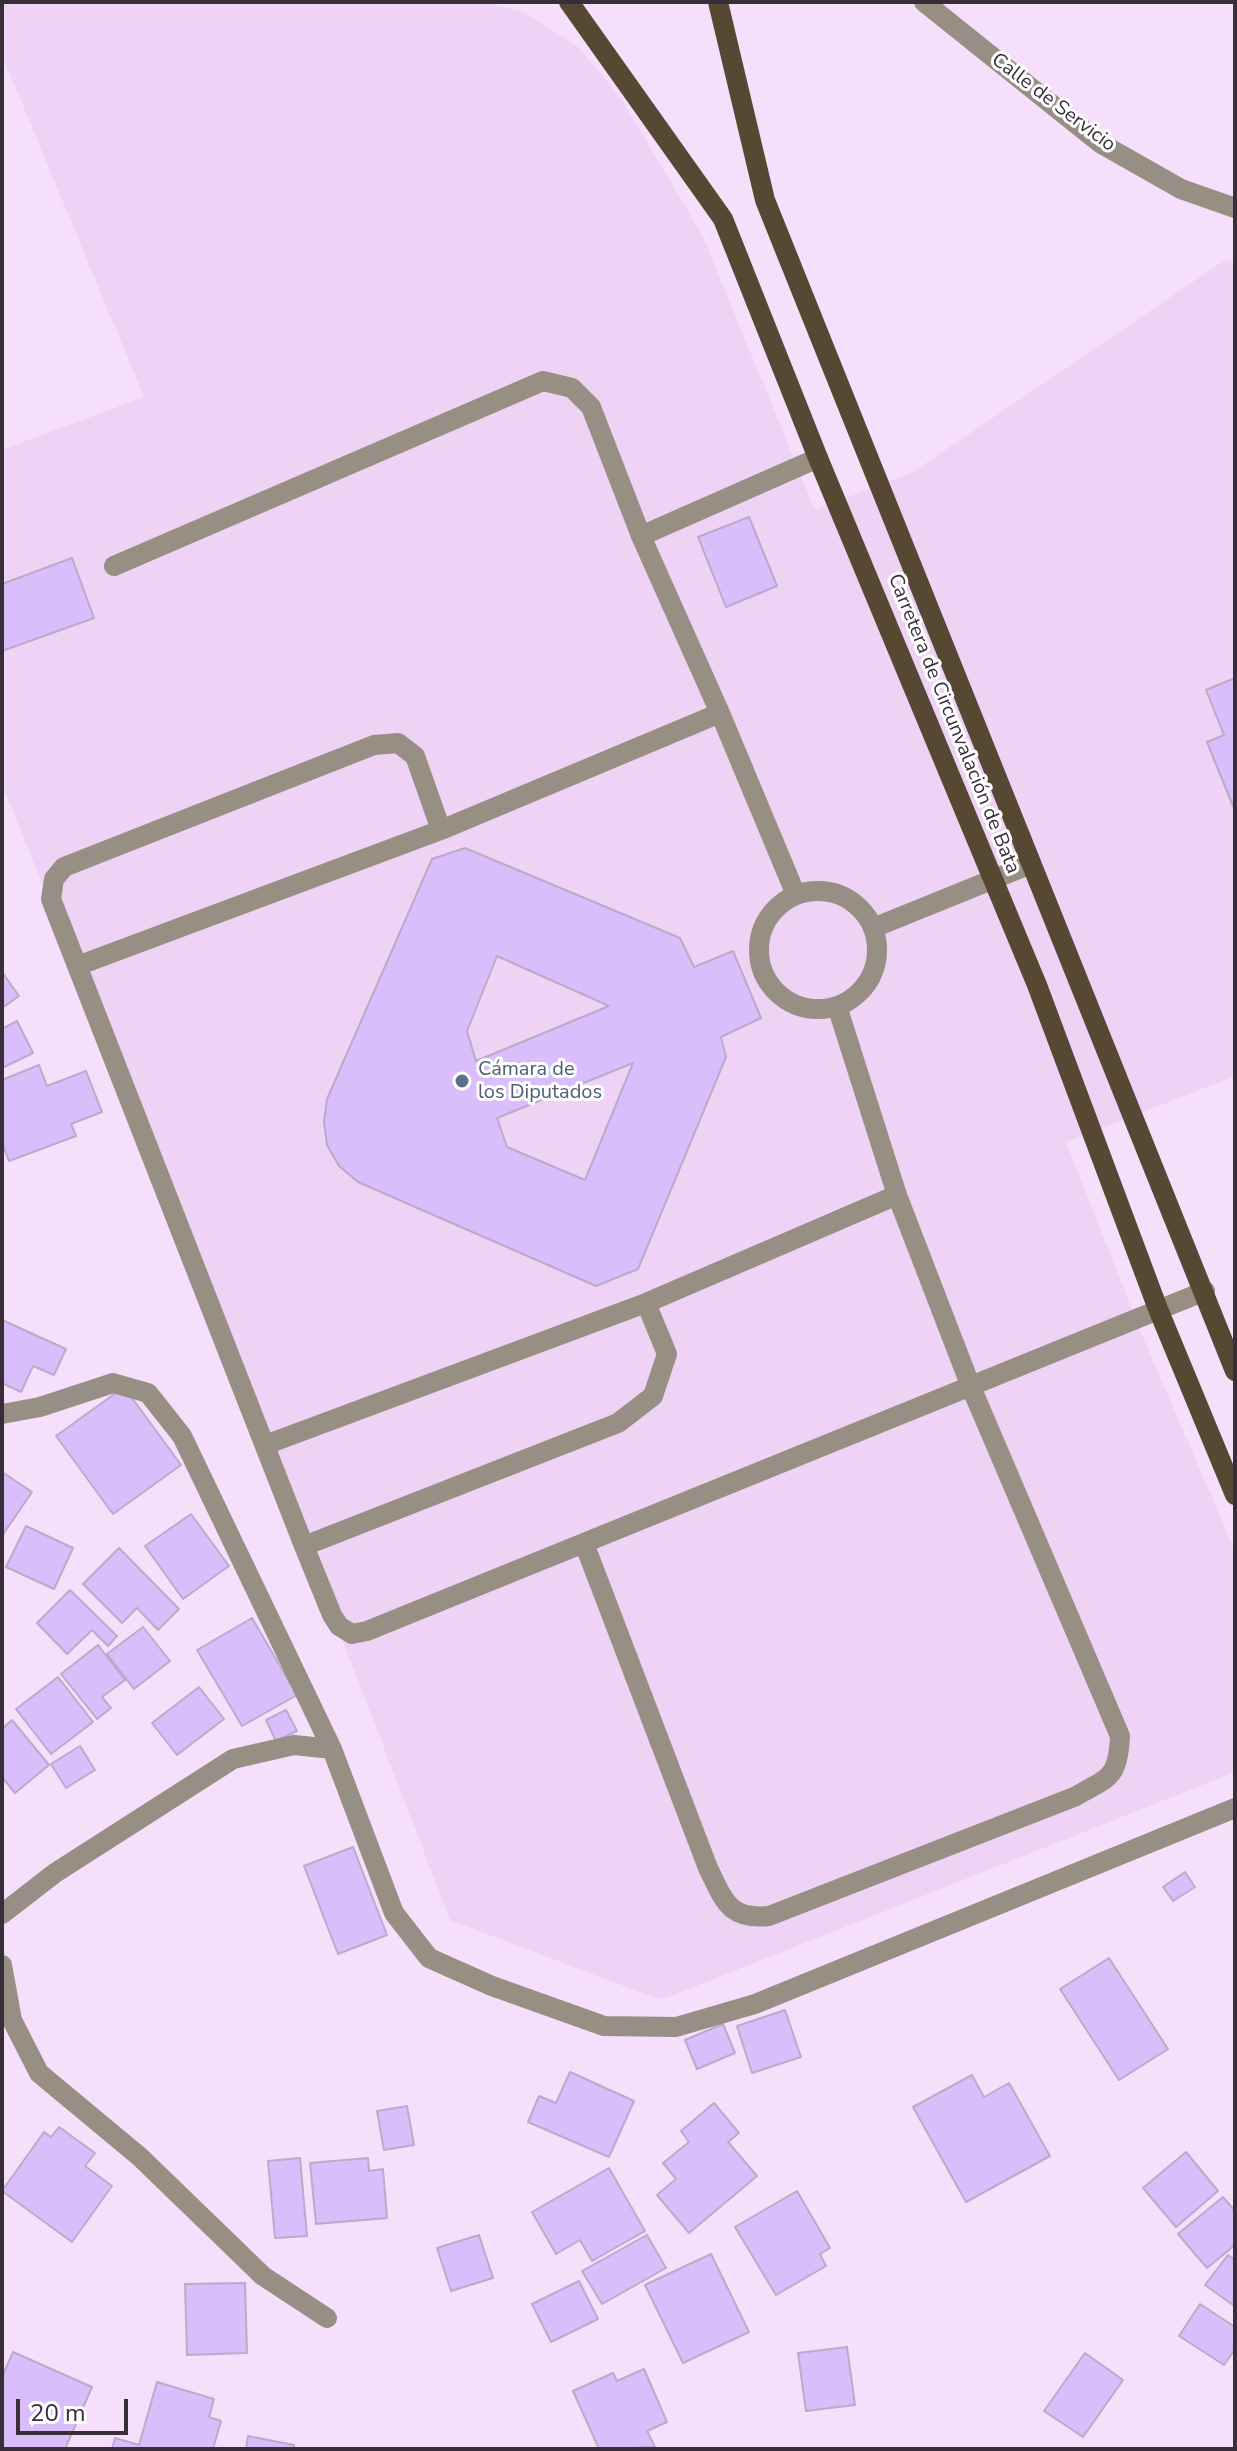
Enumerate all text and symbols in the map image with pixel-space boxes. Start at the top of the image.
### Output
street label: Calle de Servicio [986,48,1120,158]
street label: Carretera de Circunvalación de Bata [882,571,1024,877]
place label: Cámara de los Diputados [478,1058,602,1105]
marker: Cámara de los Diputados [453,1072,471,1090]
scale bar [20,2383,132,2433]
text: 20 m [30,2397,86,2429]

